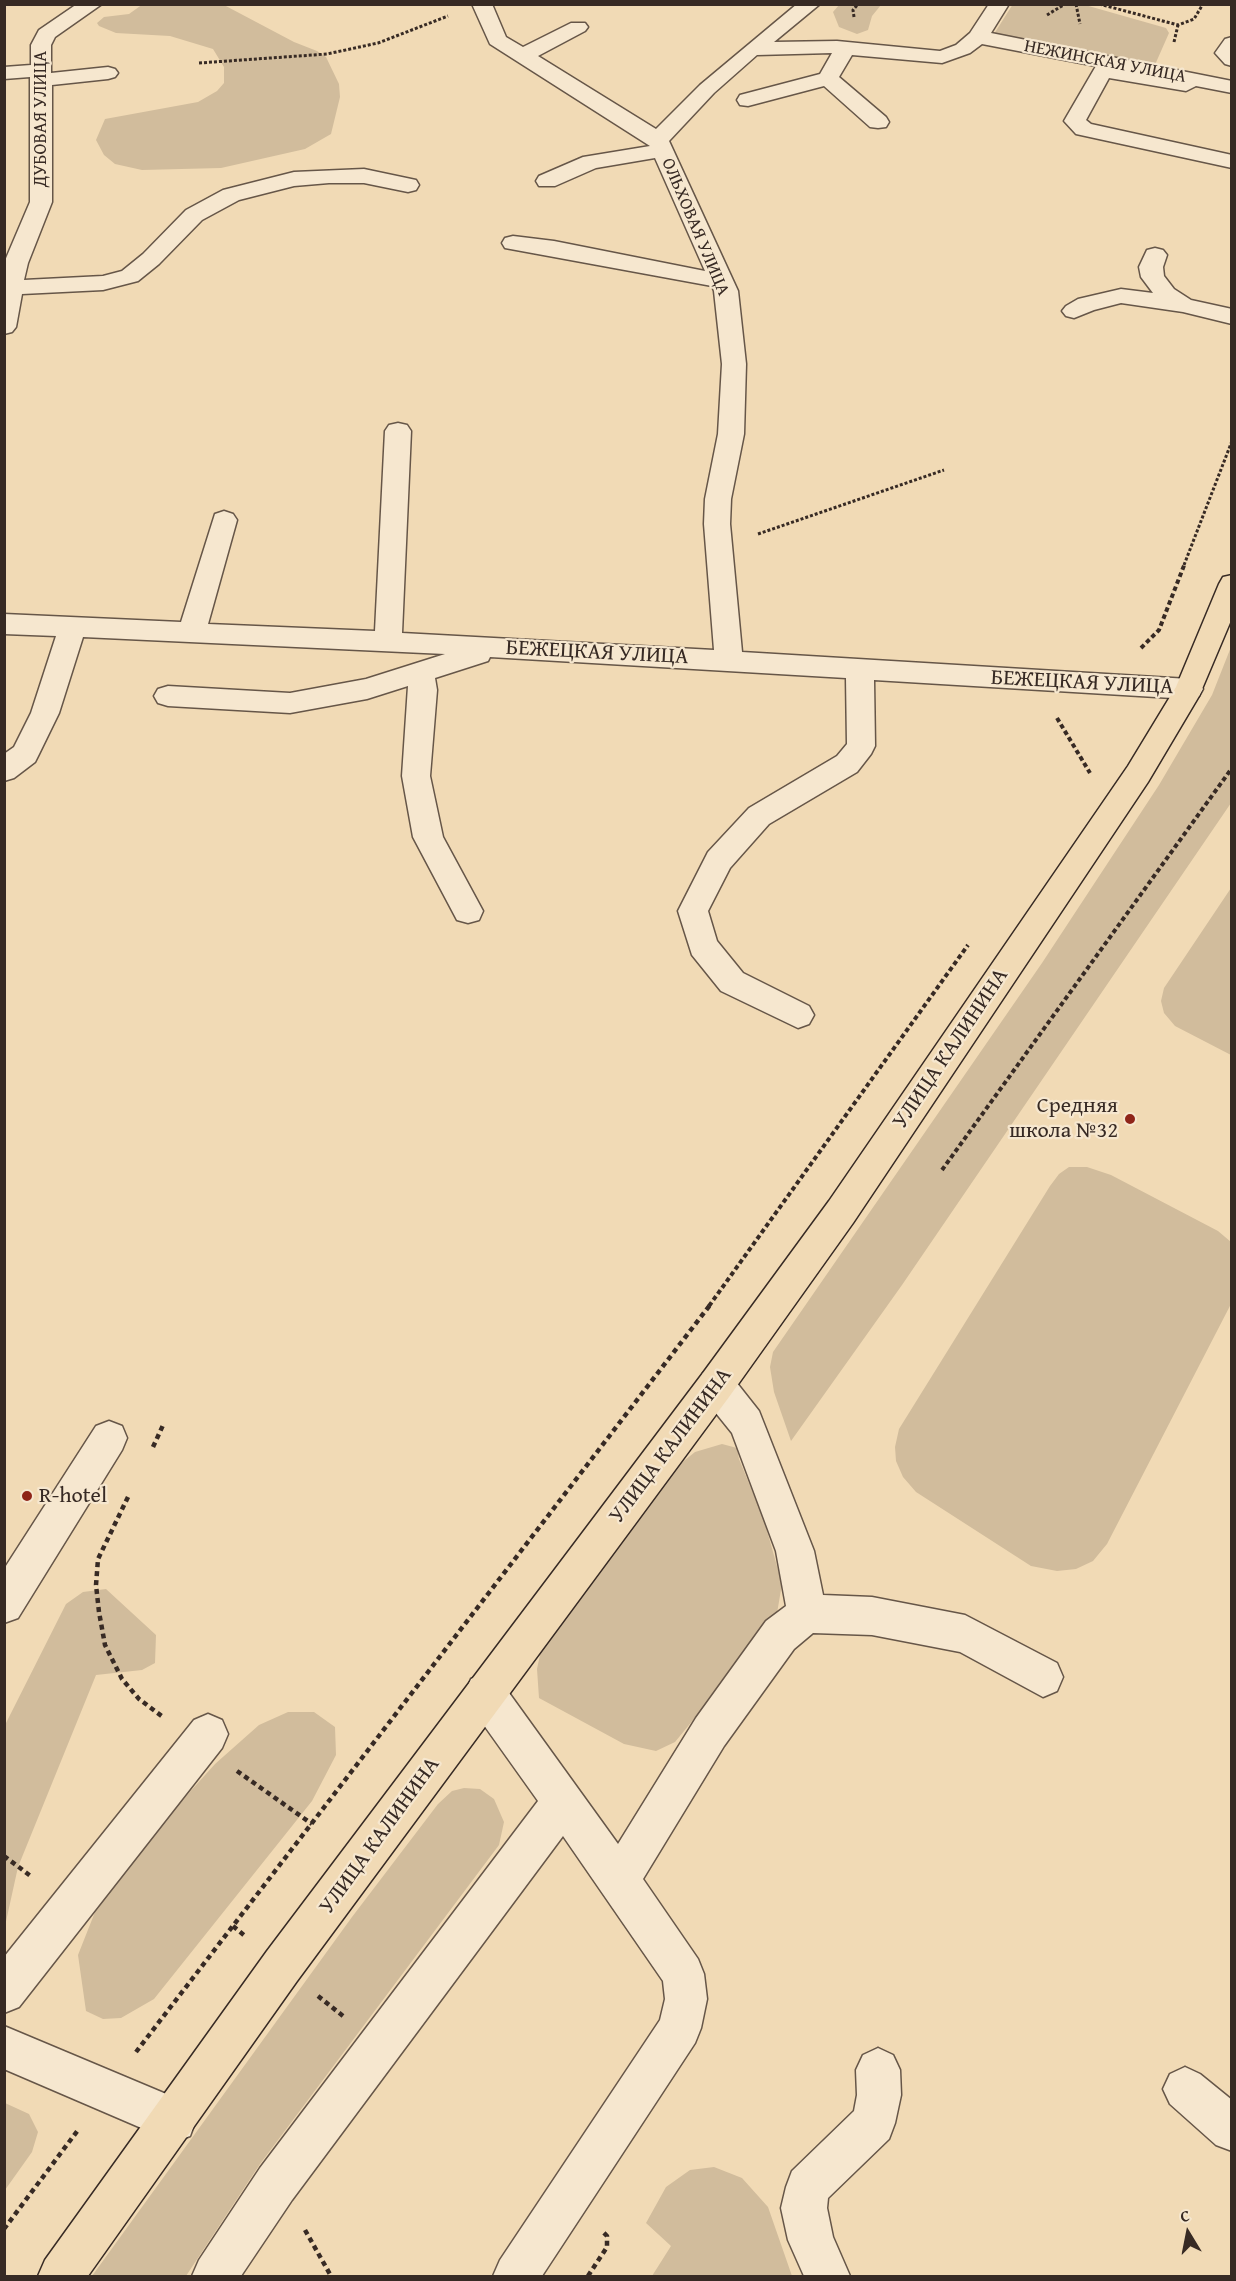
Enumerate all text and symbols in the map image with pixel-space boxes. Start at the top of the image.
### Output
street label: НЕЖИНСКАЯ УЛИЦА [1022,36,1188,88]
street label: ДУБОВАЯ УЛИЦА [30,51,52,187]
street label: ОЛЬХОВАЯ УЛИЦА [656,155,734,299]
street label: БЕЖЕЦКАЯ УЛИЦА [505,635,689,671]
street label: БЕЖЕЦКАЯ УЛИЦА [990,665,1174,701]
street label: УЛИЦА КАЛИНИНА [888,964,1014,1134]
place label: Средняя школа №32 [1009,1093,1118,1144]
marker: Средняя школа №32 [1123,1112,1137,1126]
street label: УЛИЦА КАЛИНИНА [604,1363,738,1529]
place label: R-hotel [39,1483,107,1509]
marker: R-hotel [20,1489,34,1503]
street label: УЛИЦА КАЛИНИНА [314,1752,446,1920]
north arrow [1158,2203,1218,2263]
text: С [1178,2203,1191,2228]

